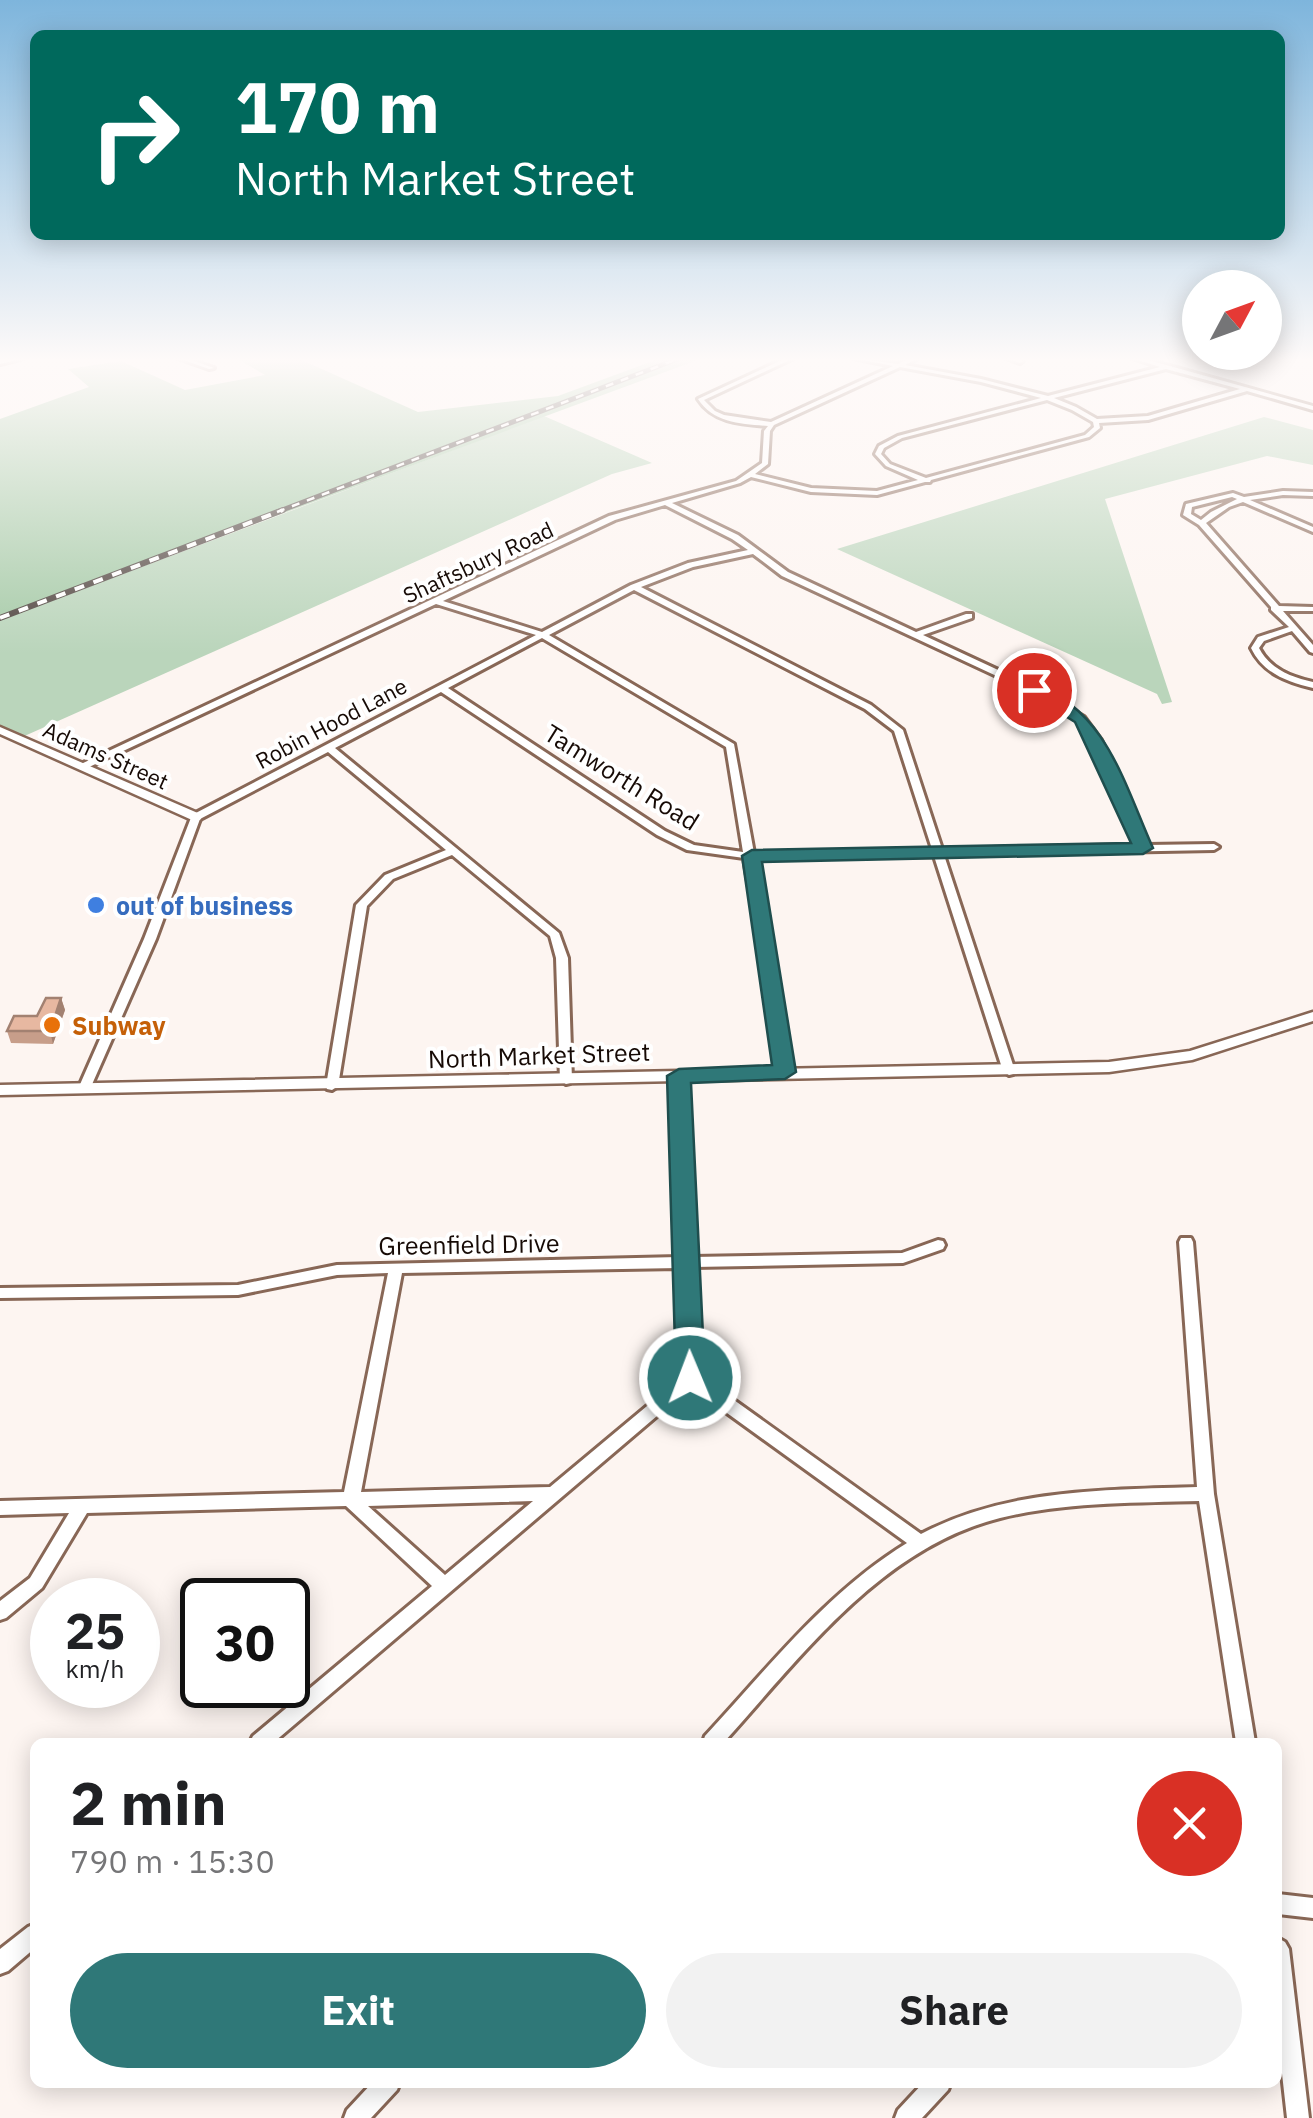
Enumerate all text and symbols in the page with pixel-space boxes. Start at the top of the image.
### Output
text: 170 m [235,61,440,152]
icon: right [70,70,200,200]
text: North Market Street [235,149,635,207]
north arrow [1182,270,1282,370]
map controls [1182,270,1282,370]
street label: Shaftsbury Road [398,514,558,610]
pin [992,648,1077,733]
icon: arrive [1007,663,1062,718]
street label: Robin Hood Lane [250,671,412,775]
street label: Adams Street [39,714,173,796]
street label: Tamworth Road [538,716,706,838]
place label: out of business [116,889,293,922]
marker: out of business [85,894,107,916]
place label: Subway [72,1009,166,1042]
marker: Subway [41,1014,63,1036]
street label: North Market Street [427,1035,651,1075]
street label: Greenfield Drive [378,1226,560,1262]
position arrow [638,1326,742,1430]
speed limit sign: 30 [180,1578,310,1708]
text: 25 [65,1598,125,1663]
text: km/h [66,1652,124,1685]
text: 2 min [70,1763,227,1842]
button: close [1137,1771,1242,1876]
text: 790 m · 15:30 [70,1840,275,1882]
button: Exit [70,1953,646,2068]
button: Share [666,1953,1242,2068]

